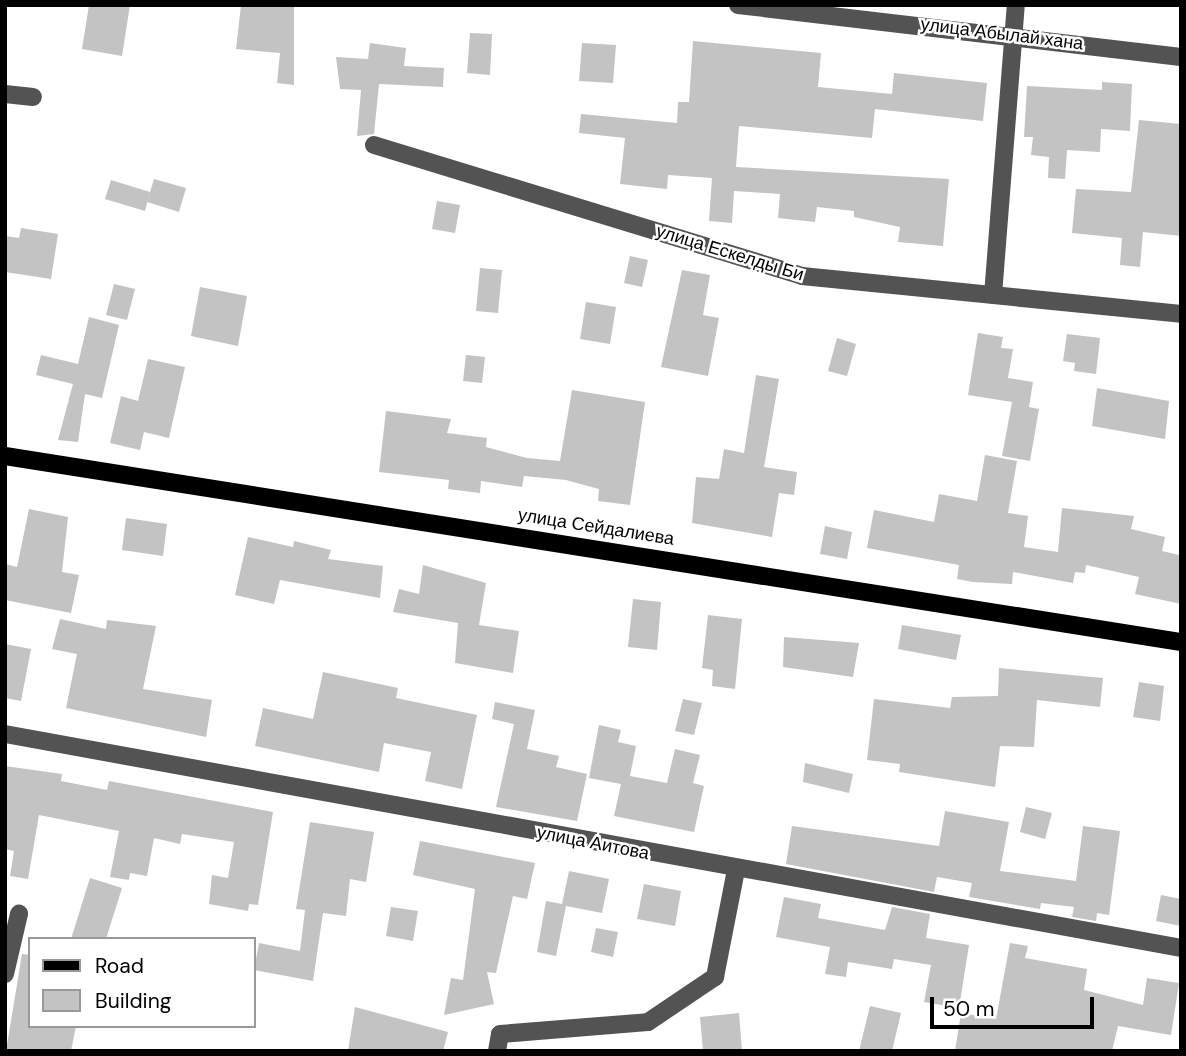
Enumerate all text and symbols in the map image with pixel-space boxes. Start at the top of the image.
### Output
street label: улица Абылай хана [919,13,1085,55]
street label: улица Ескелды Би [654,220,806,286]
street label: улица Сейдалиева [516,504,676,550]
street label: улица Аитова [535,822,651,864]
legend [28,937,256,1028]
text: Road [95,952,144,980]
scale bar [934,982,1098,1026]
text: Building [95,987,171,1015]
text: 50 m [943,995,994,1023]

